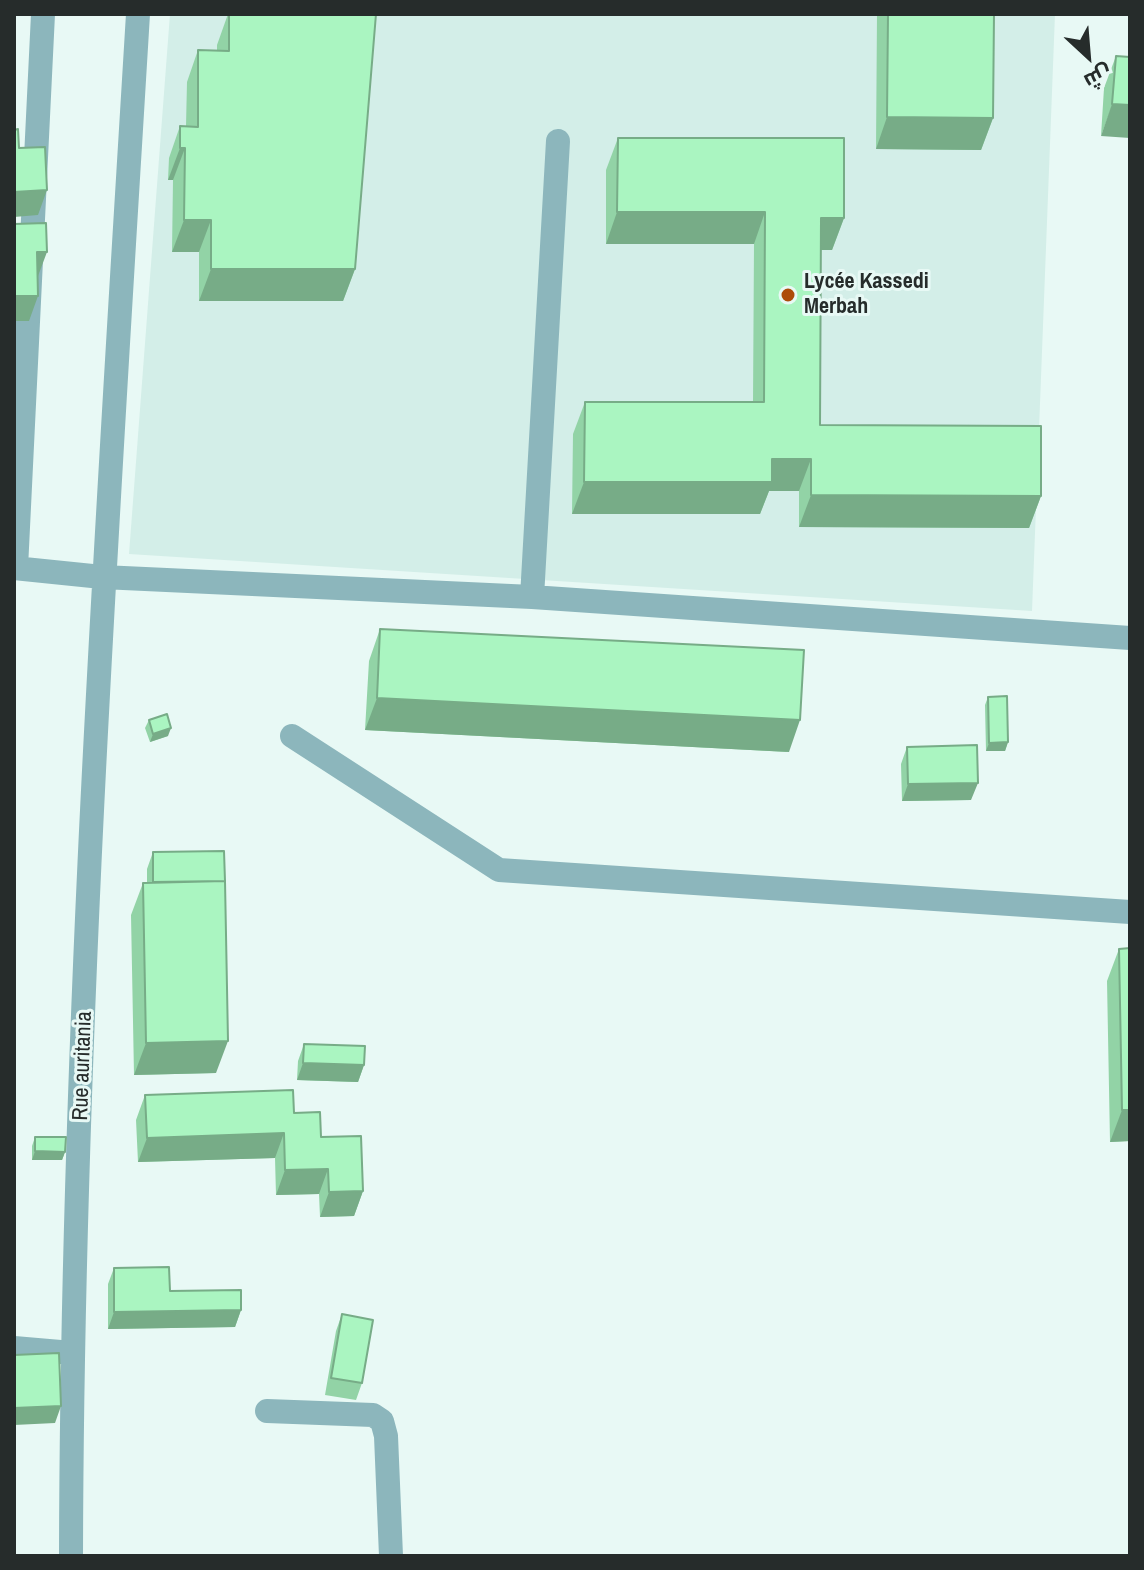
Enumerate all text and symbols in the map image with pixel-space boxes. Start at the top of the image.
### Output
north arrow [1048,16,1128,96]
text: ش [1079,58,1118,97]
place label: Lycée Kassedi Merbah [804,269,929,320]
marker: Lycée Kassedi Merbah [779,286,797,304]
street label: Rue auritania [68,1011,98,1121]

